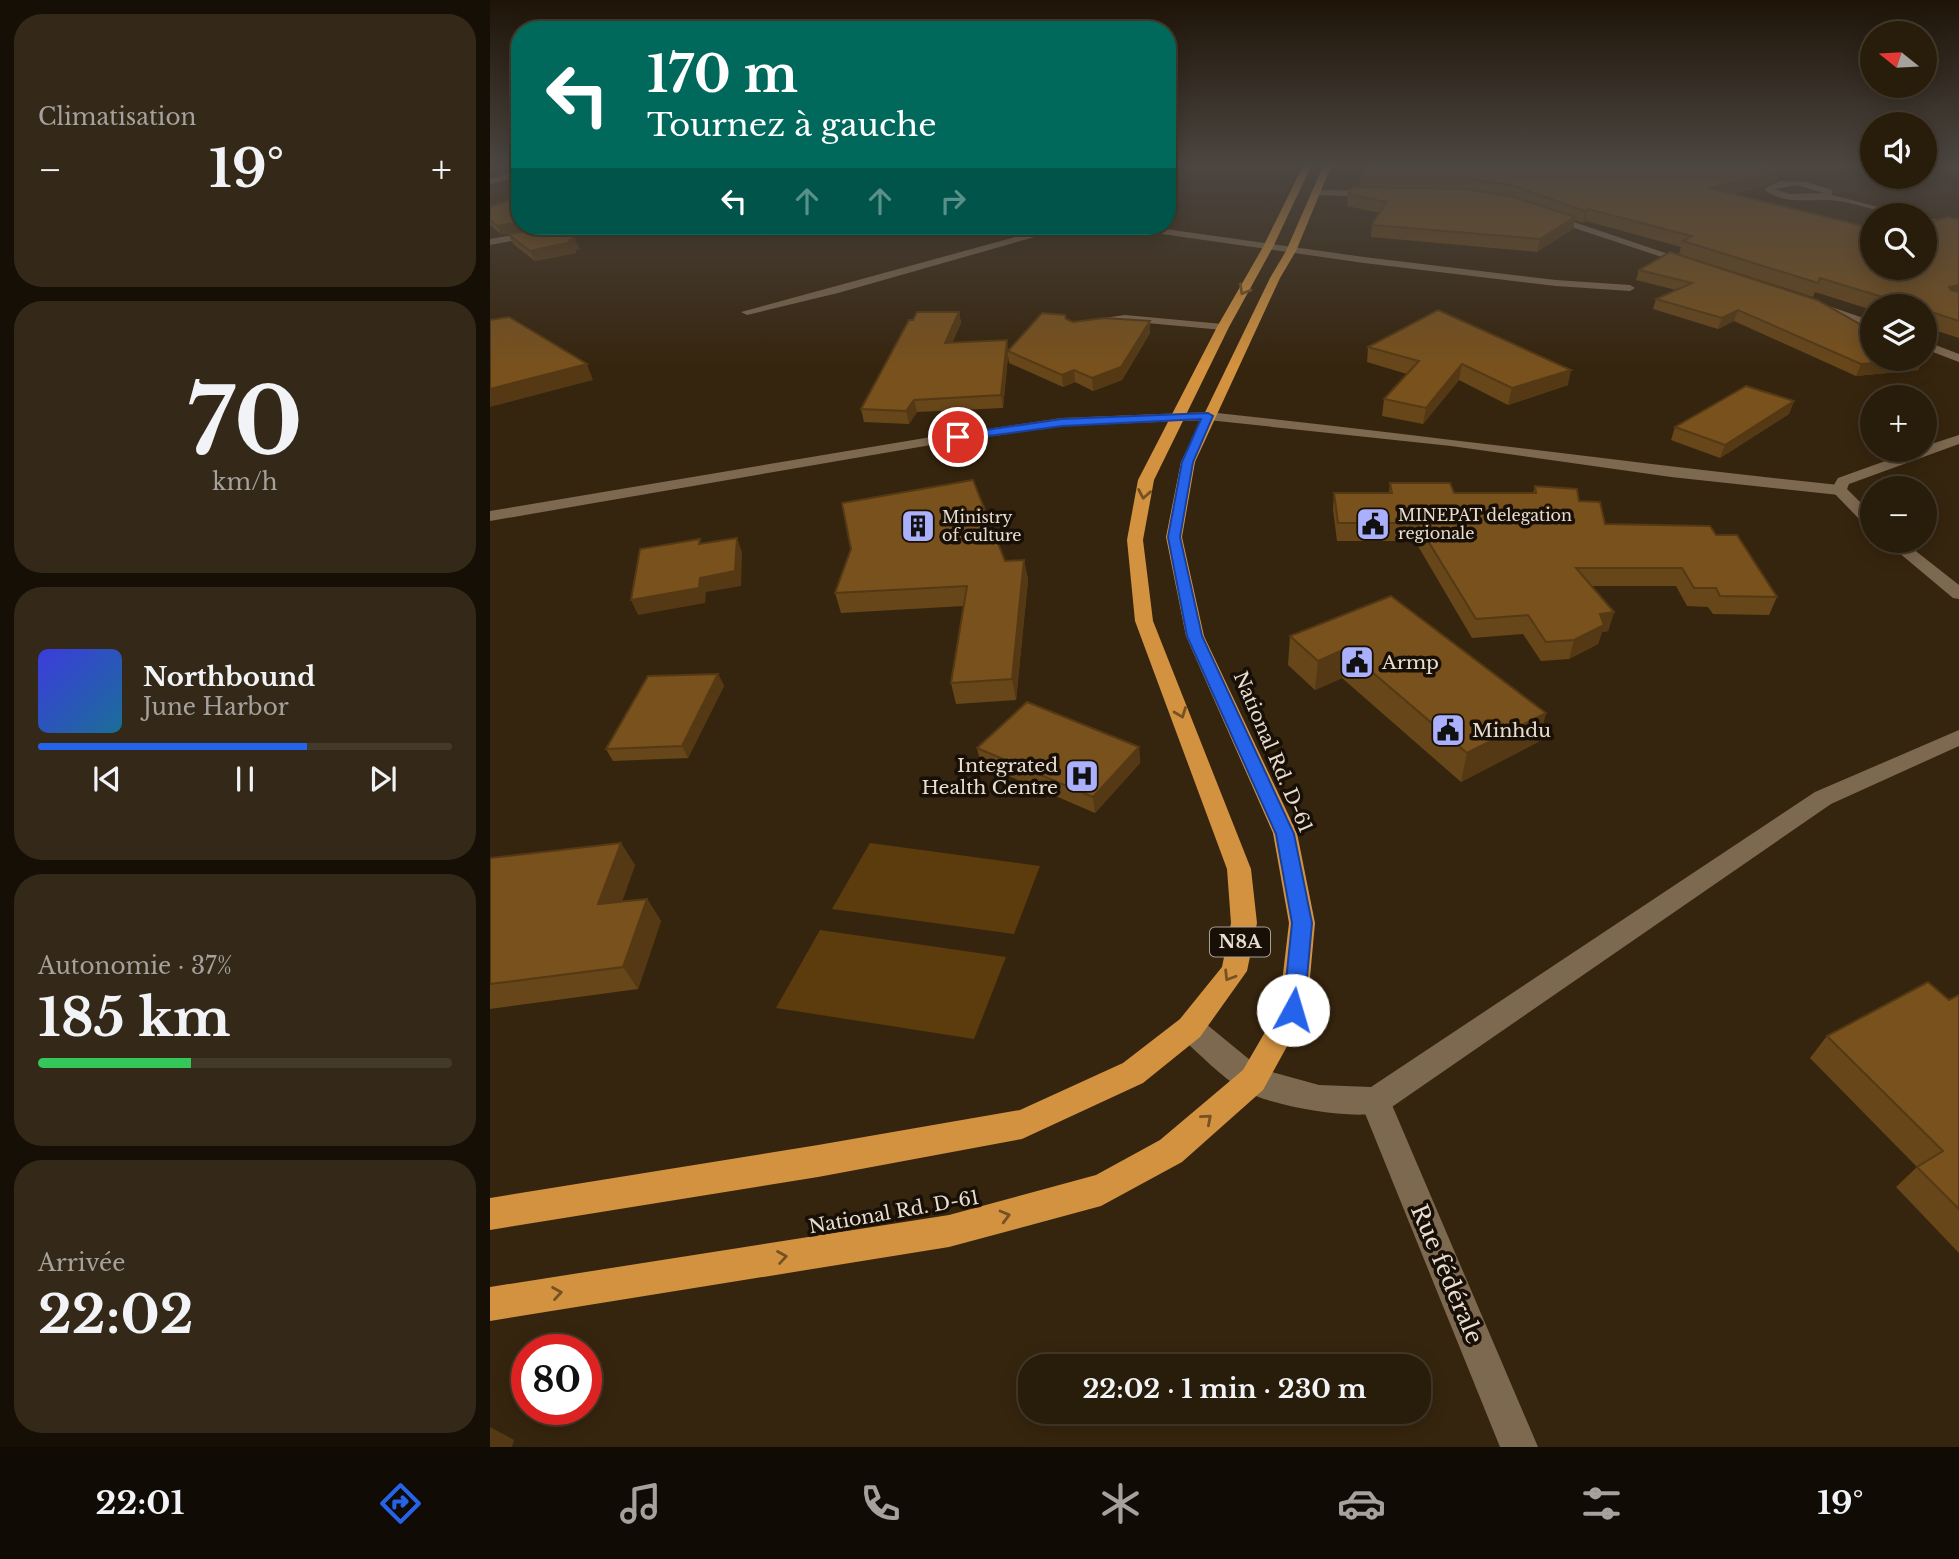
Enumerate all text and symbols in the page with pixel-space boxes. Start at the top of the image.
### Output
north arrow [1860,21,1937,98]
map controls [1860,21,1937,553]
text: 170 m [647,44,798,105]
icon: left [532,49,623,140]
text: Climatisation [38,103,196,131]
text: Tournez à gauche [647,105,937,145]
button: sound [1860,112,1937,189]
text: 19° [209,137,284,201]
text: − [38,146,62,193]
text: + [431,146,452,193]
icon: left [715,182,753,220]
icon: ahead [788,182,826,220]
icon: ahead [861,182,899,220]
icon: right [934,182,972,220]
button: search [1860,203,1937,280]
one-way arrow [1239,283,1252,295]
button: layers [1860,294,1937,371]
text: 70 [187,366,303,479]
button: + [1860,385,1937,462]
pin [928,407,988,467]
icon: arrive [939,418,977,456]
text: km/h [212,468,278,496]
button: − [1860,476,1937,553]
one-way arrow [1137,488,1152,500]
public building icon: MINEPAT delegation regionale [1354,505,1392,543]
place label: MINEPAT delegation regionale [1398,505,1572,543]
building icon: Ministry of culture [899,507,937,545]
place label: Ministry of culture [942,507,1022,545]
public building icon: Armp [1338,643,1376,681]
place label: Armp [1381,651,1439,674]
text: Northbound [143,661,315,693]
street label: National Rd. D-61 [1229,668,1317,836]
text: June Harbor [143,693,289,721]
one-way arrow [1173,706,1187,718]
public building icon: Minhdu [1429,711,1467,749]
place label: Minhdu [1472,719,1551,742]
place label: Integrated Health Centre [921,754,1058,799]
hospital icon: Integrated Health Centre [1063,757,1101,795]
icon: previous [88,760,126,798]
icon: pause [226,760,264,798]
icon: next [364,760,402,798]
road number: N8A [1210,928,1270,957]
text: Autonomie · 37% [38,952,232,980]
one-way arrow [1224,968,1237,981]
position arrow [1256,973,1330,1047]
text: 185 km [38,986,231,1050]
one-way arrow [1199,1115,1212,1127]
street label: National Rd. D-61 [807,1186,981,1238]
street label: Rue fédérale [1405,1200,1489,1348]
one-way arrow [999,1210,1011,1224]
text: Arrivée [38,1249,125,1277]
one-way arrow [776,1250,788,1265]
text: 22:02 [38,1283,194,1347]
one-way arrow [551,1286,563,1301]
speed limit sign: 80 [511,1334,602,1425]
text: 22:02 · 1 min · 230 m [1082,1373,1367,1405]
icon: directions [376,1479,425,1528]
icon: music [616,1479,665,1528]
icon: phone [856,1479,905,1528]
icon: climate [1096,1479,1145,1528]
icon: car [1337,1479,1386,1528]
icon: filters [1577,1479,1626,1528]
text: 22:01 [96,1483,184,1523]
text: 19° [1817,1483,1863,1523]

